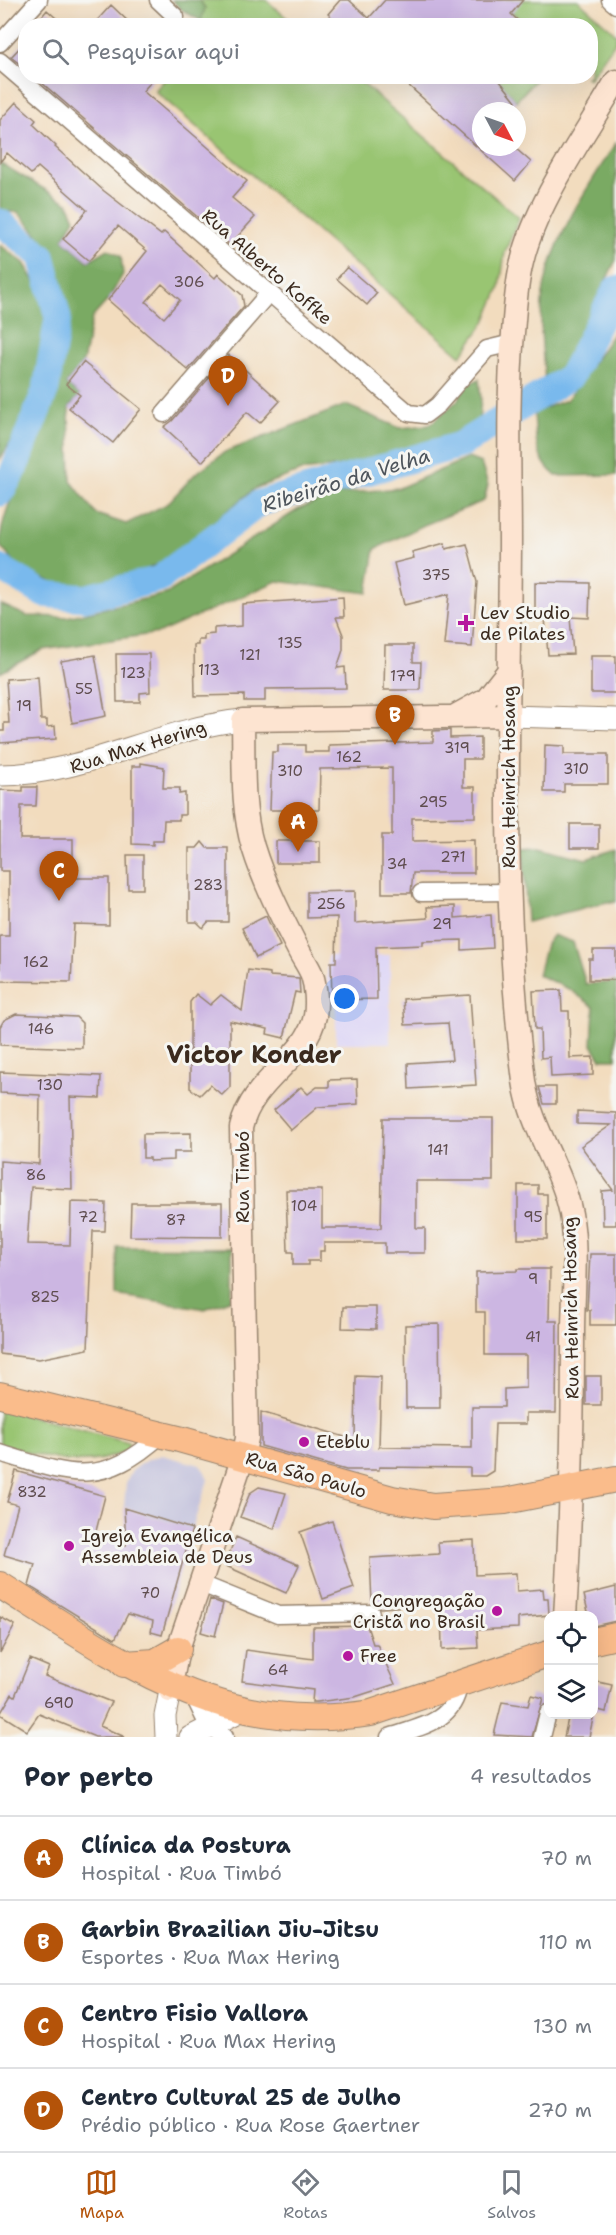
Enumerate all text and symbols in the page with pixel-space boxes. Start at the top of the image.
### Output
search box [18,18,598,84]
icon: search [39,35,72,68]
text: Pesquisar aqui [87,37,240,66]
north arrow [472,102,526,156]
street label: Rua Alberto Koffke [197,204,337,330]
house number: 306 [174,272,204,292]
pin: D [208,356,248,406]
water label: Ribeirão da Velha [259,442,433,518]
house number: 375 [422,565,450,585]
place label: Lev Studio de Pilates [480,601,570,646]
marker: Lev Studio de Pilates [457,614,475,632]
house number: 135 [278,633,302,653]
house number: 121 [239,645,261,665]
house number: 113 [198,660,220,680]
house number: 123 [120,663,146,683]
house number: 179 [390,666,416,686]
house number: 55 [75,679,93,699]
street label: Rua Heinrich Hosang [497,686,521,868]
house number: 19 [16,696,32,716]
pin: B [376,696,414,745]
street label: Rua Max Hering [67,715,209,779]
house number: 319 [444,738,470,758]
house number: 162 [336,747,362,767]
house number: 310 [563,759,589,779]
house number: 310 [277,761,303,781]
house number: 295 [418,792,448,812]
pin: A [278,802,318,852]
house number: 271 [440,847,466,867]
pin: C [40,852,78,901]
house number: 34 [387,854,407,874]
house number: 283 [193,875,223,895]
house number: 256 [316,894,346,914]
house number: 29 [432,914,452,934]
house number: 162 [23,952,49,972]
your location [330,984,359,1013]
house number: 146 [28,1019,54,1039]
district label: Victor Konder [166,1039,342,1071]
house number: 130 [37,1075,63,1095]
street label: Rua Timbó [231,1131,255,1223]
house number: 141 [427,1140,449,1160]
house number: 86 [26,1165,46,1185]
house number: 104 [291,1196,317,1216]
house number: 72 [78,1207,98,1227]
house number: 95 [523,1207,543,1227]
house number: 87 [166,1210,186,1230]
street label: Rua Heinrich Hosang [557,1217,585,1399]
house number: 9 [528,1269,538,1289]
house number: 825 [31,1287,60,1307]
house number: 41 [525,1327,541,1347]
place label: Eteblu [316,1430,370,1454]
marker: Eteblu [297,1435,311,1449]
street label: Rua São Paulo [243,1446,369,1504]
house number: 832 [17,1482,47,1502]
place label: Igreja Evangélica Assembleia de Deus [81,1524,253,1569]
marker: Igreja Evangélica Assembleia de Deus [62,1539,76,1553]
house number: 70 [140,1583,160,1603]
place label: Congregação Cristã no Brasil [353,1589,486,1634]
marker: Congregação Cristã no Brasil [490,1604,504,1618]
map controls [544,1611,598,1719]
button: locate [544,1611,598,1665]
place label: Free [360,1644,397,1668]
marker: Free [341,1649,355,1663]
house number: 64 [268,1660,288,1680]
button: layers [544,1665,598,1719]
house number: 690 [44,1693,74,1713]
text: Por perto [24,1759,153,1794]
text: 4 resultados [470,1763,592,1789]
text: Clínica da Postura [81,1831,291,1860]
text: A [36,1845,51,1871]
text: 70 m [540,1845,592,1871]
text: Hospital · Rua Timbó [81,1860,282,1886]
text: Garbin Brazilian Jiu-Jitsu [81,1915,379,1944]
text: B [37,1929,50,1955]
text: 110 m [538,1929,592,1955]
text: Esportes · Rua Max Hering [81,1944,340,1970]
text: Centro Fisio Vallora [81,1999,308,2028]
text: C [37,2013,50,2039]
text: 130 m [533,2013,592,2039]
text: Hospital · Rua Max Hering [81,2028,336,2054]
text: Centro Cultural 25 de Julho [81,2083,401,2112]
text: D [36,2097,51,2123]
text: 270 m [528,2097,592,2123]
text: Prédio público · Rua Rose Gaertner [81,2112,420,2138]
tab: Mapa [80,2166,124,2223]
tab: Rotas [283,2166,328,2223]
tab: Salvos [487,2166,536,2223]

